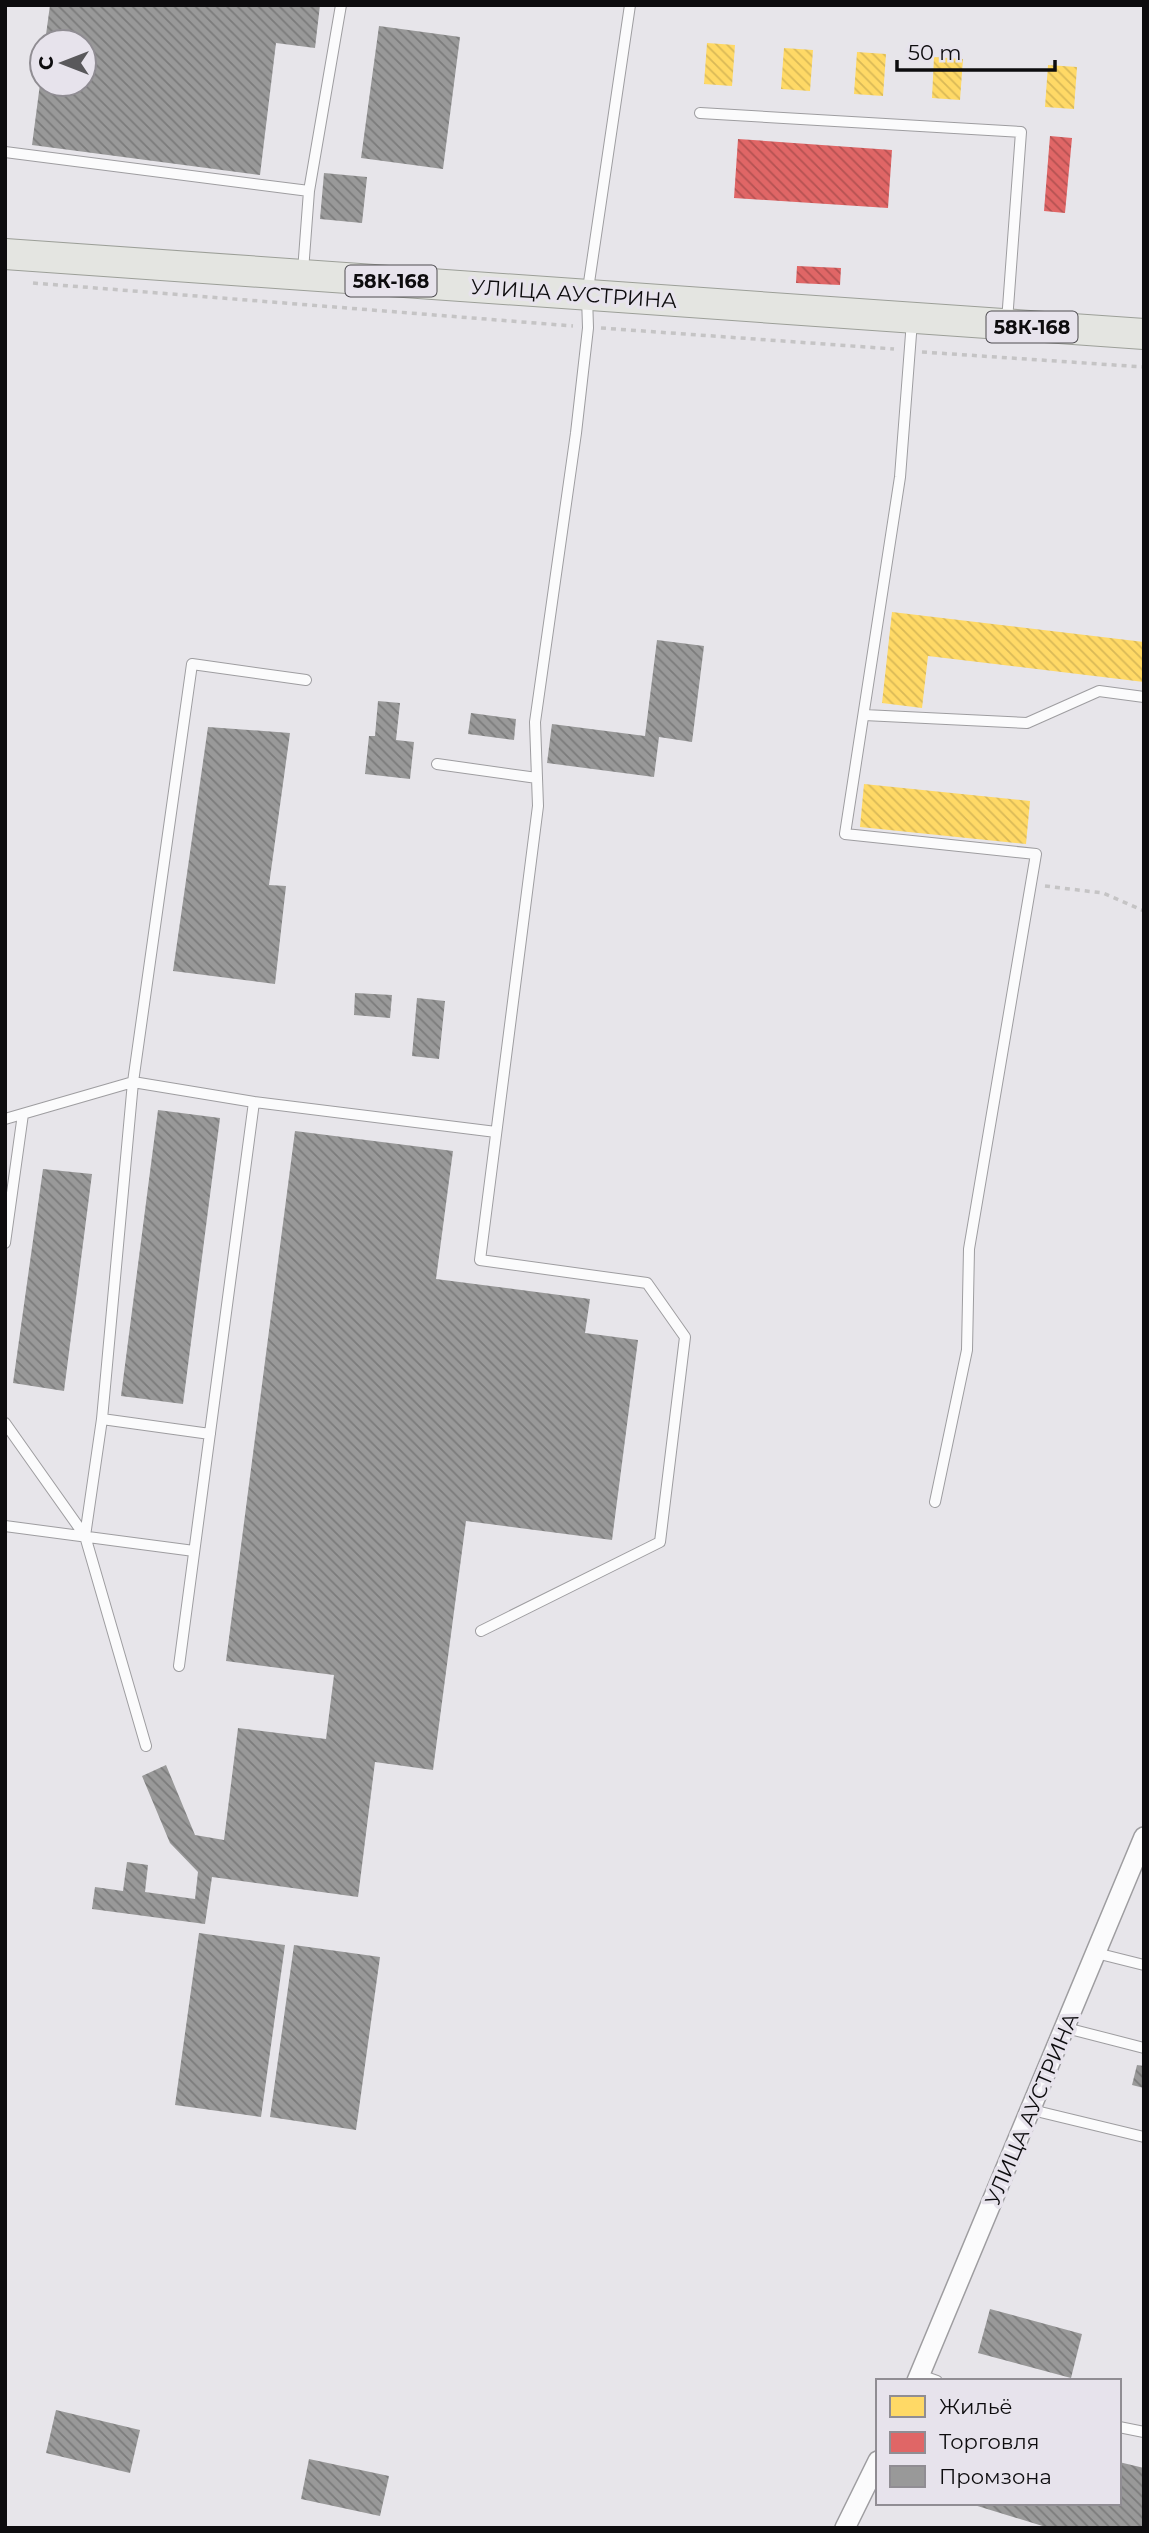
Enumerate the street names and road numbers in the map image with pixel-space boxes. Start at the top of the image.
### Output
road number: 58К-168 [346,266,436,296]
street label: УЛИЦА АУСТРИНА [470,274,678,313]
road number: 58К-168 [986,312,1078,342]
street label: УЛИЦА АУСТРИНА [980,2008,1084,2209]

